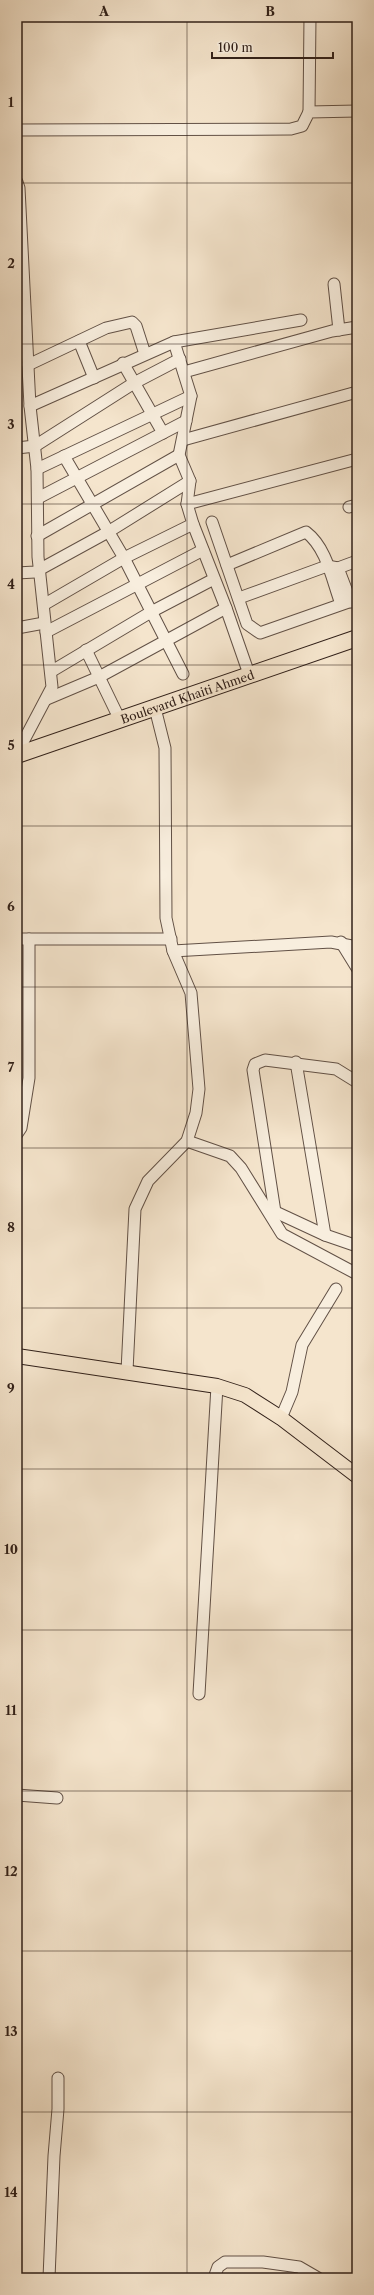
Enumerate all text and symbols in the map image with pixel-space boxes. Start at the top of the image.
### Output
text: A [98,3,110,19]
text: B [265,3,275,19]
scale bar [212,34,333,60]
text: 100 m [218,40,253,55]
text: 1 [8,94,14,110]
text: 2 [7,255,15,271]
text: 3 [7,416,15,432]
text: 4 [7,576,15,592]
street label: Boulevard Khaiti Ahmed [118,666,257,726]
text: 5 [7,737,15,753]
text: 6 [7,898,15,914]
text: 7 [8,1059,15,1075]
text: 8 [7,1219,15,1235]
text: 9 [7,1380,15,1396]
text: 10 [4,1541,18,1557]
text: 11 [5,1702,17,1718]
text: 12 [4,1863,18,1879]
text: 13 [4,2023,18,2039]
text: 14 [4,2184,18,2200]

